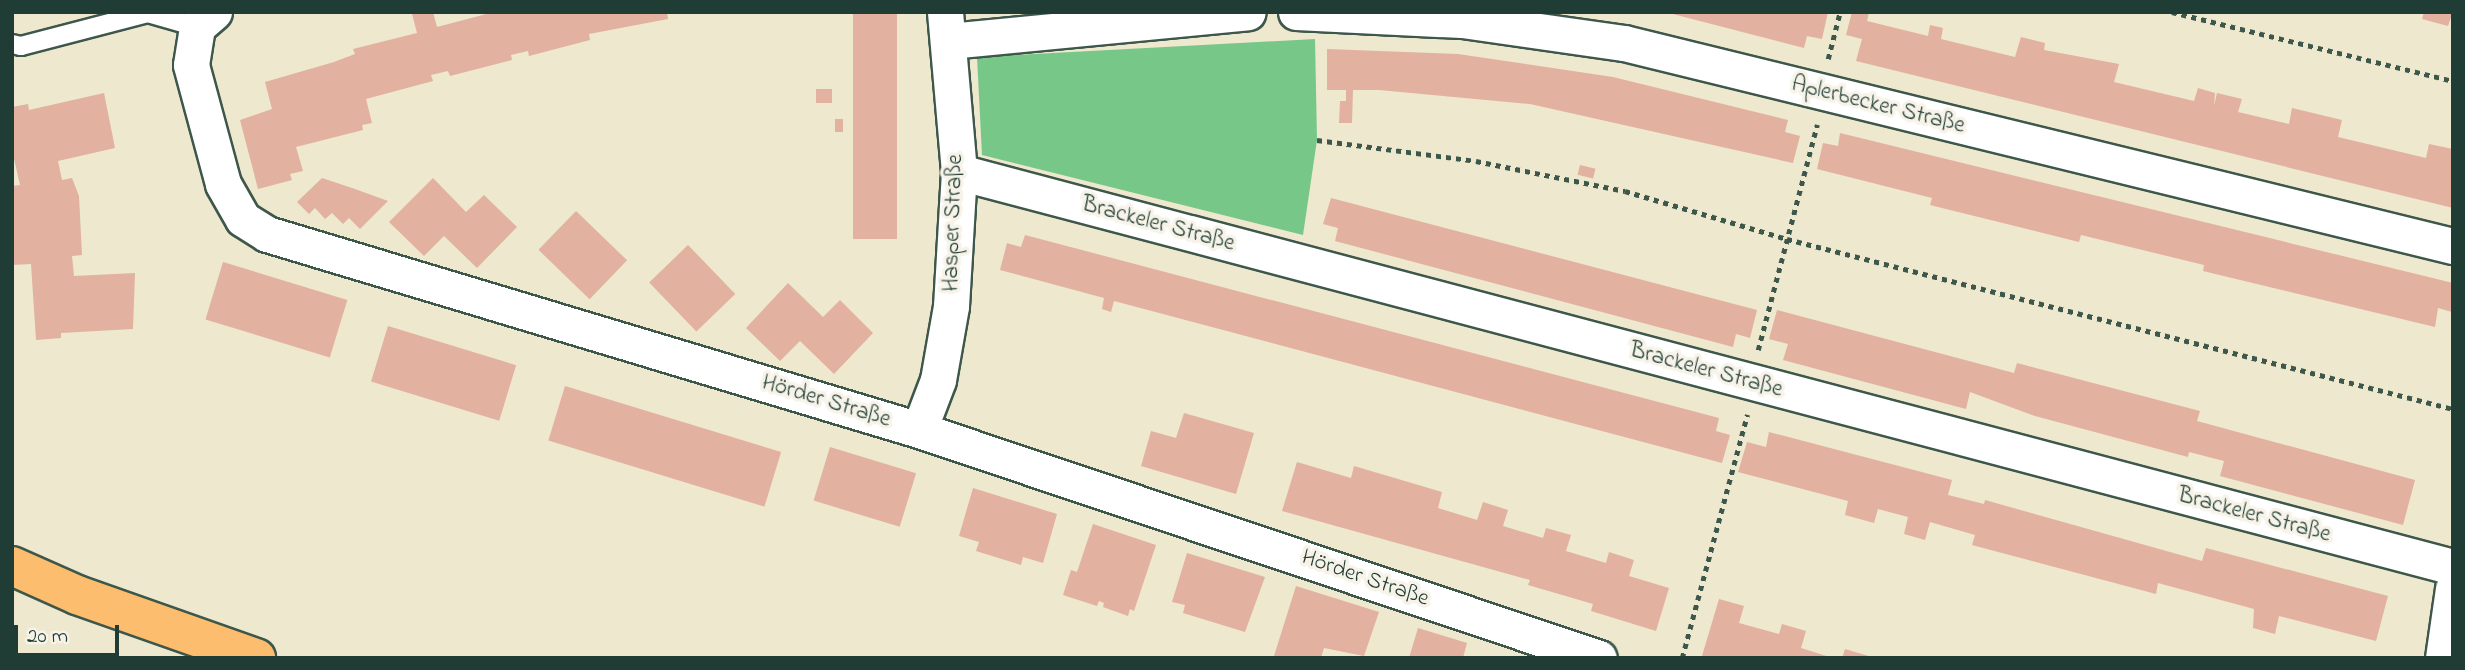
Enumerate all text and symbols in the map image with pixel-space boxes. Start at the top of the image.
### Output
street label: Aplerbecker Straße [1789,71,1967,141]
street label: Hasper Straße [938,154,970,292]
street label: Brackeler Straße [1079,191,1237,259]
street label: Brackeler Straße [1627,337,1785,405]
street label: Hörder Straße [758,369,894,435]
street label: Brackeler Straße [2175,482,2333,550]
street label: Hörder Straße [1298,544,1432,614]
scale bar [18,610,122,654]
text: 20 m [27,622,68,652]

